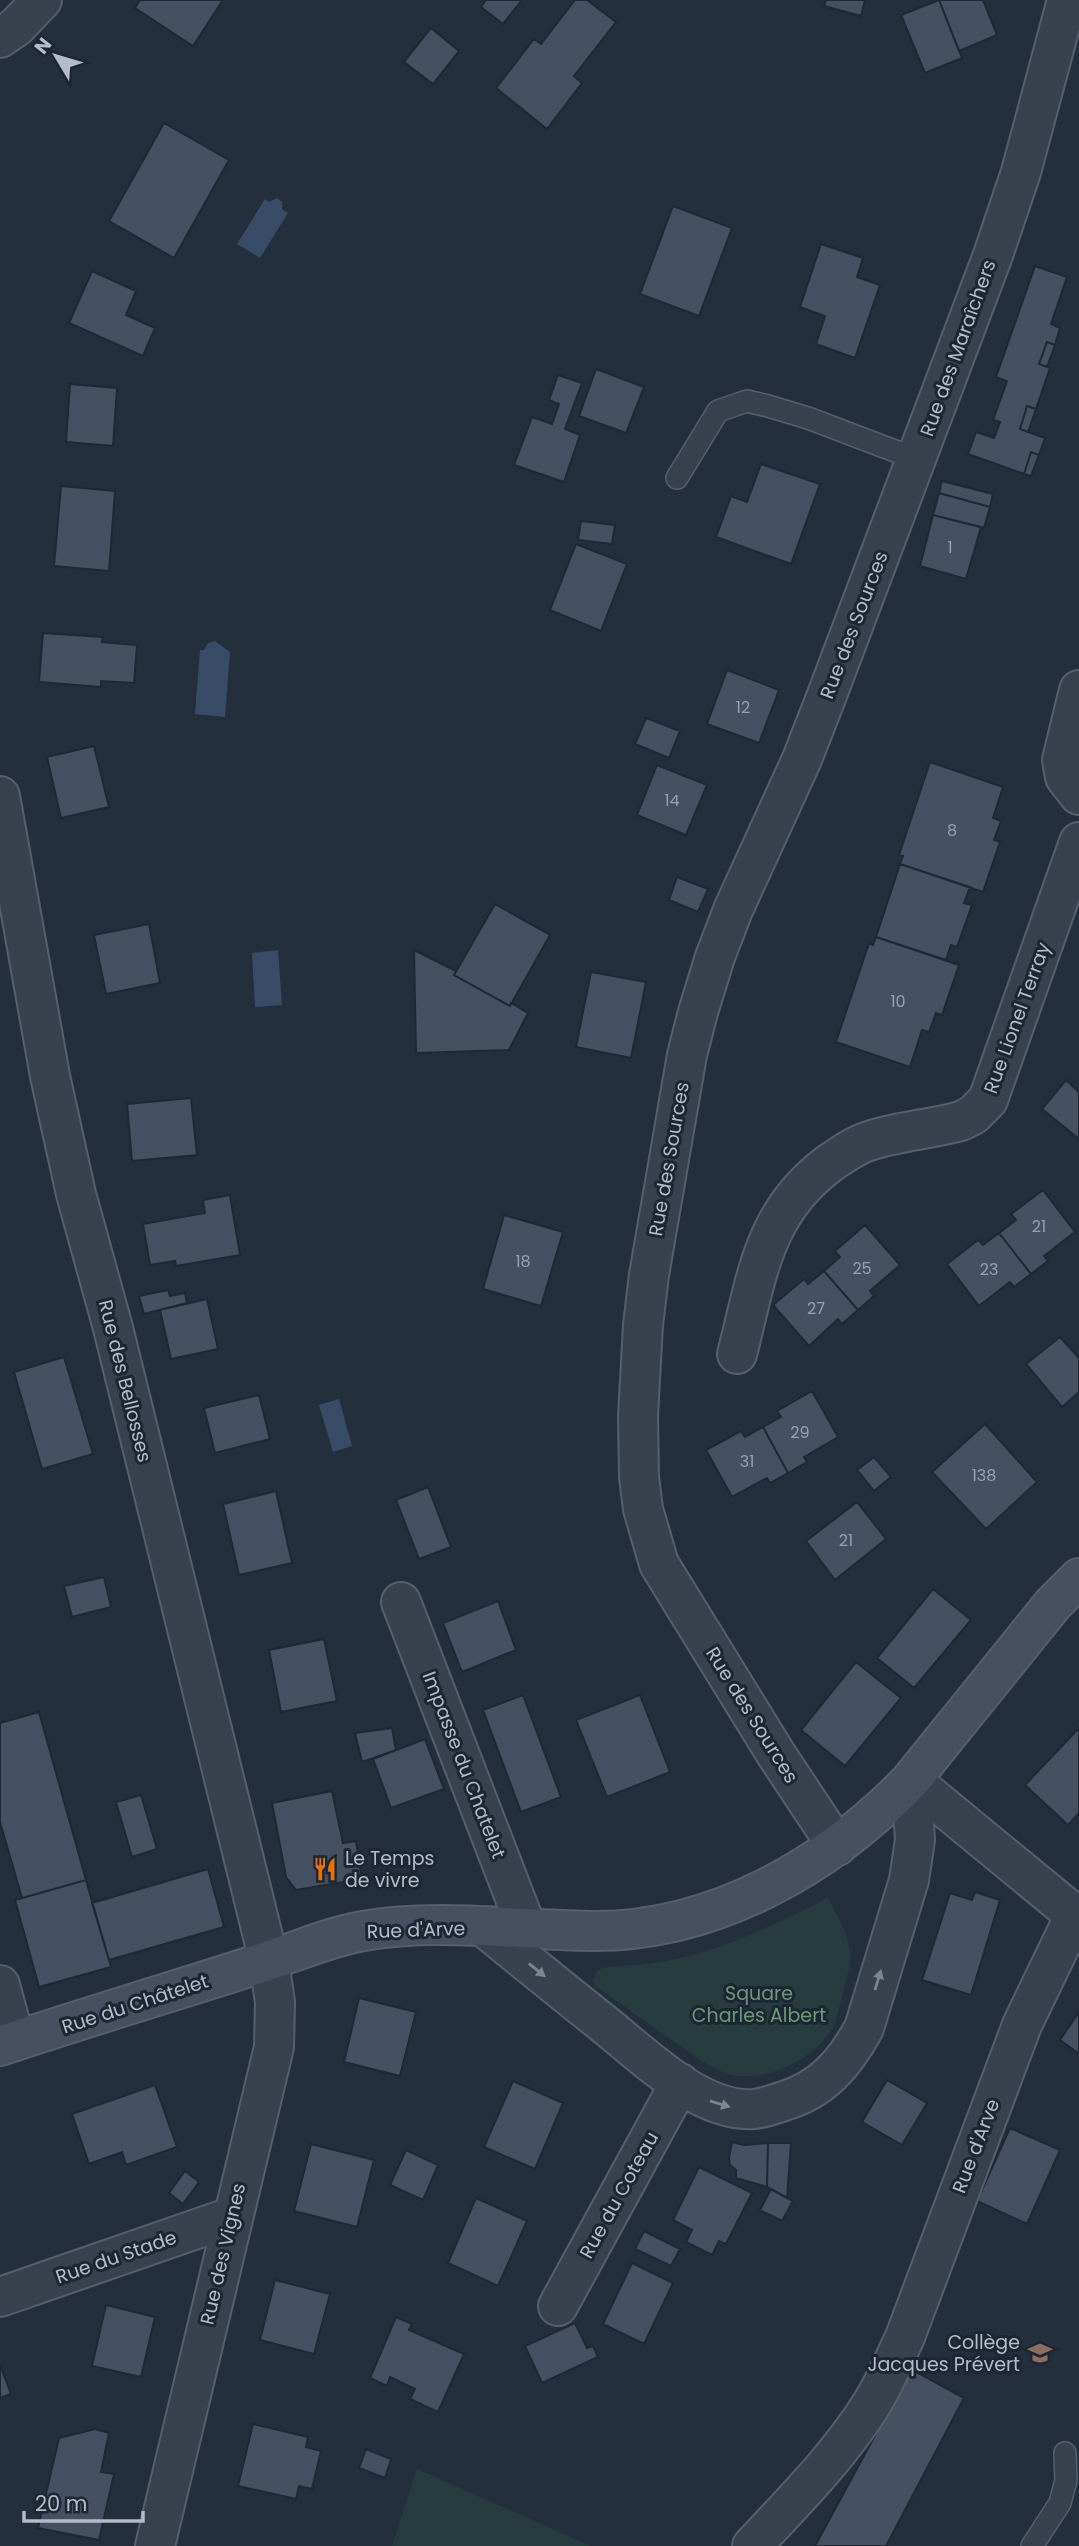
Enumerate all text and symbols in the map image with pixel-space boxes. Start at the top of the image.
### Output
north arrow [21,21,91,91]
text: N [28,32,58,60]
street label: Rue des Maraîchers [913,256,1003,440]
house number: 1 [947,536,953,559]
street label: Rue des Sources [813,547,895,703]
house number: 12 [736,696,750,719]
house number: 14 [664,789,680,812]
house number: 8 [947,819,957,842]
street label: Rue Lionel Terray [977,938,1057,1097]
house number: 10 [890,990,906,1013]
street label: Rue des Sources [642,1080,696,1238]
house number: 21 [1032,1215,1046,1238]
house number: 18 [515,1250,531,1273]
house number: 25 [852,1257,872,1280]
house number: 23 [980,1258,998,1281]
street label: Rue des Bellosses [92,1297,158,1465]
house number: 27 [807,1297,825,1320]
house number: 29 [790,1421,810,1444]
house number: 31 [740,1450,754,1473]
house number: 138 [972,1464,996,1487]
house number: 21 [839,1529,853,1552]
street label: Rue des Sources [699,1642,805,1788]
street label: Impasse du Chatelet [416,1668,512,1863]
place label: Le Temps de vivre [345,1845,434,1894]
restaurant icon: Le Temps de vivre [311,1855,339,1883]
street label: Rue d'Arve [366,1915,466,1945]
one-way arrow [528,1963,546,1978]
street label: Rue du Châtelet [58,1968,212,2040]
one-way arrow [874,1969,884,1990]
park label: Square Charles Albert [692,1980,826,2029]
street label: Rue d'Arve [946,2095,1006,2197]
one-way arrow [710,2099,731,2109]
street label: Rue du Coteau [573,2127,665,2263]
street label: Rue des Vignes [194,2181,252,2327]
street label: Rue du Stade [52,2224,180,2290]
place label: Collège Jacques Prévert [867,2329,1020,2378]
school or university icon: Collège Jacques Prévert [1026,2339,1054,2367]
scale bar [24,2480,144,2524]
text: 20 m [35,2489,88,2518]

